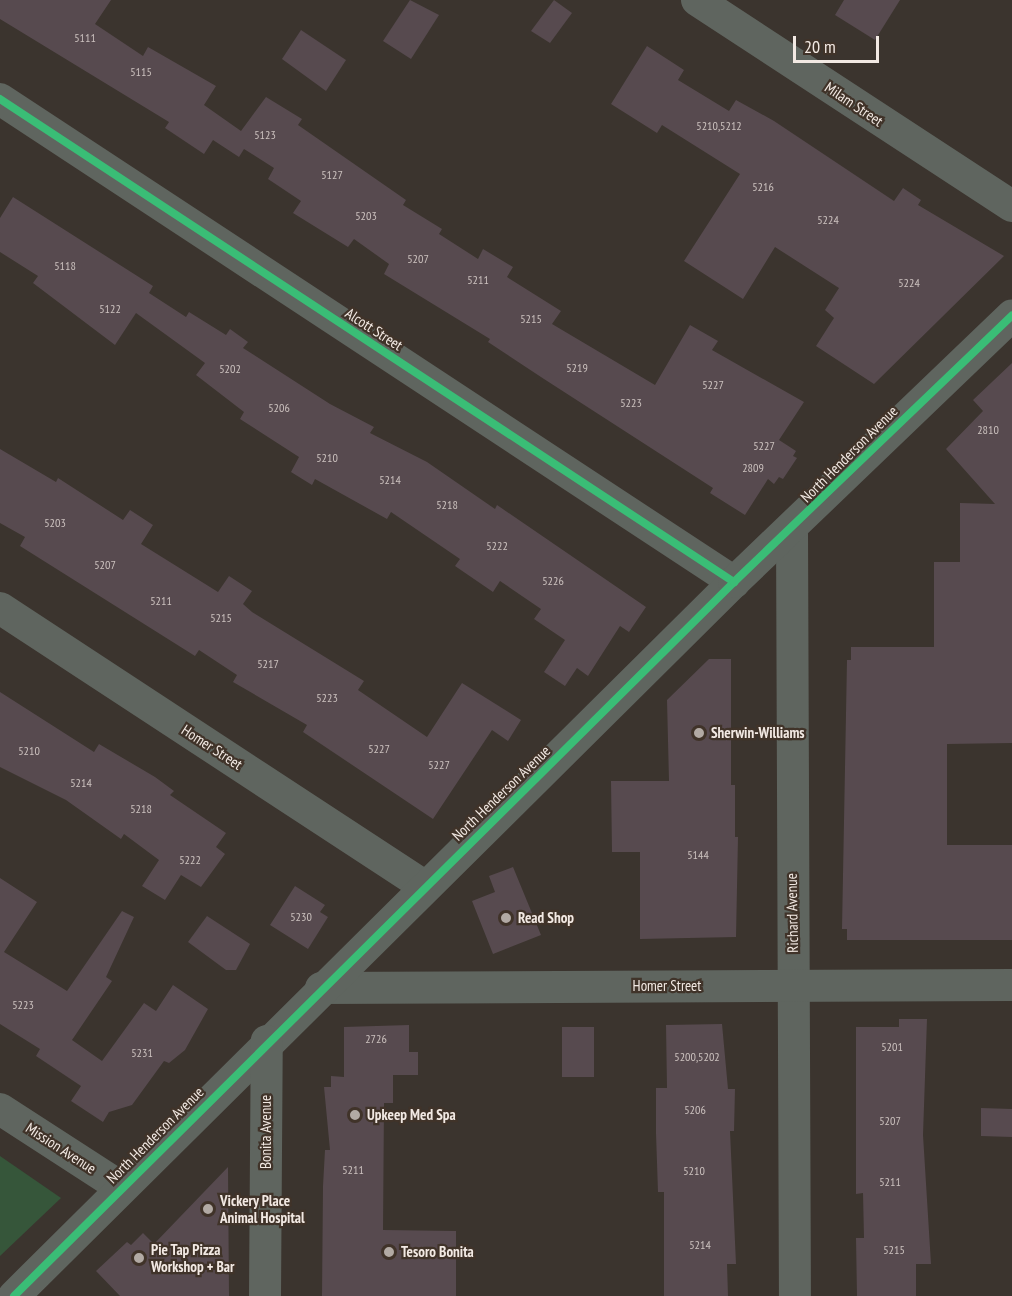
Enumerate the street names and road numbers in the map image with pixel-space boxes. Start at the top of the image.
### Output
street label: Milam Street [821,78,887,130]
street label: Alcott Street [342,304,406,354]
street label: North Henderson Avenue [797,402,901,506]
street label: Homer Street [178,721,246,773]
street label: North Henderson Avenue [448,741,554,845]
street label: Richard Avenue [782,873,802,953]
street label: Homer Street [633,977,701,995]
street label: North Henderson Avenue [103,1083,207,1187]
street label: Bonita Avenue [257,1095,275,1169]
street label: Mission Avenue [22,1119,100,1177]

